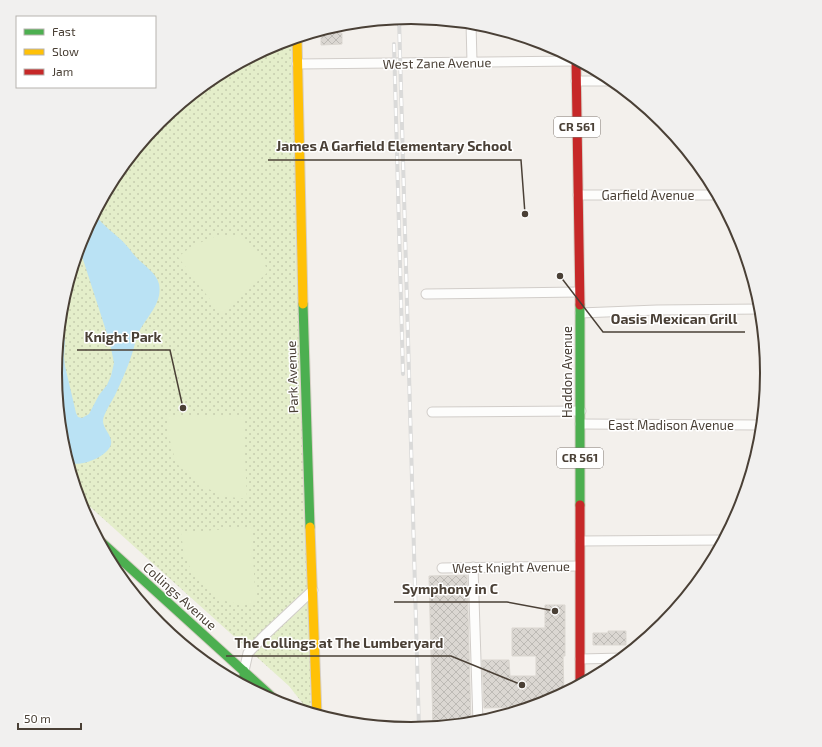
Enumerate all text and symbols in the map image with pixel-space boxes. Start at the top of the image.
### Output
legend [16,16,156,88]
text: Fast [52,24,76,38]
text: Slow [52,44,79,58]
street label: West Zane Avenue [383,54,491,72]
text: Jam [52,64,73,78]
road number: CR 561 [554,117,600,137]
callout: James A Garfield Elementary School [268,134,521,160]
text: James A Garfield Elementary School [276,137,512,154]
street label: Garfield Avenue [602,187,694,203]
callout: Oasis Mexican Grill [603,306,745,332]
text: Oasis Mexican Grill [611,310,738,327]
callout: Knight Park [77,324,170,350]
street label: Haddon Avenue [559,326,575,418]
text: Knight Park [85,328,162,345]
street label: Park Avenue [283,340,301,414]
street label: East Madison Avenue [608,417,734,433]
road number: CR 561 [557,448,603,468]
street label: West Knight Avenue [452,558,570,576]
street label: Collings Avenue [140,559,220,633]
callout: Symphony in C [394,576,507,602]
text: Symphony in C [402,580,498,597]
callout: The Collings at The Lumberyard [226,630,451,656]
text: The Collings at The Lumberyard [235,634,443,651]
scale bar [18,705,81,731]
text: 50 m [24,711,51,725]

